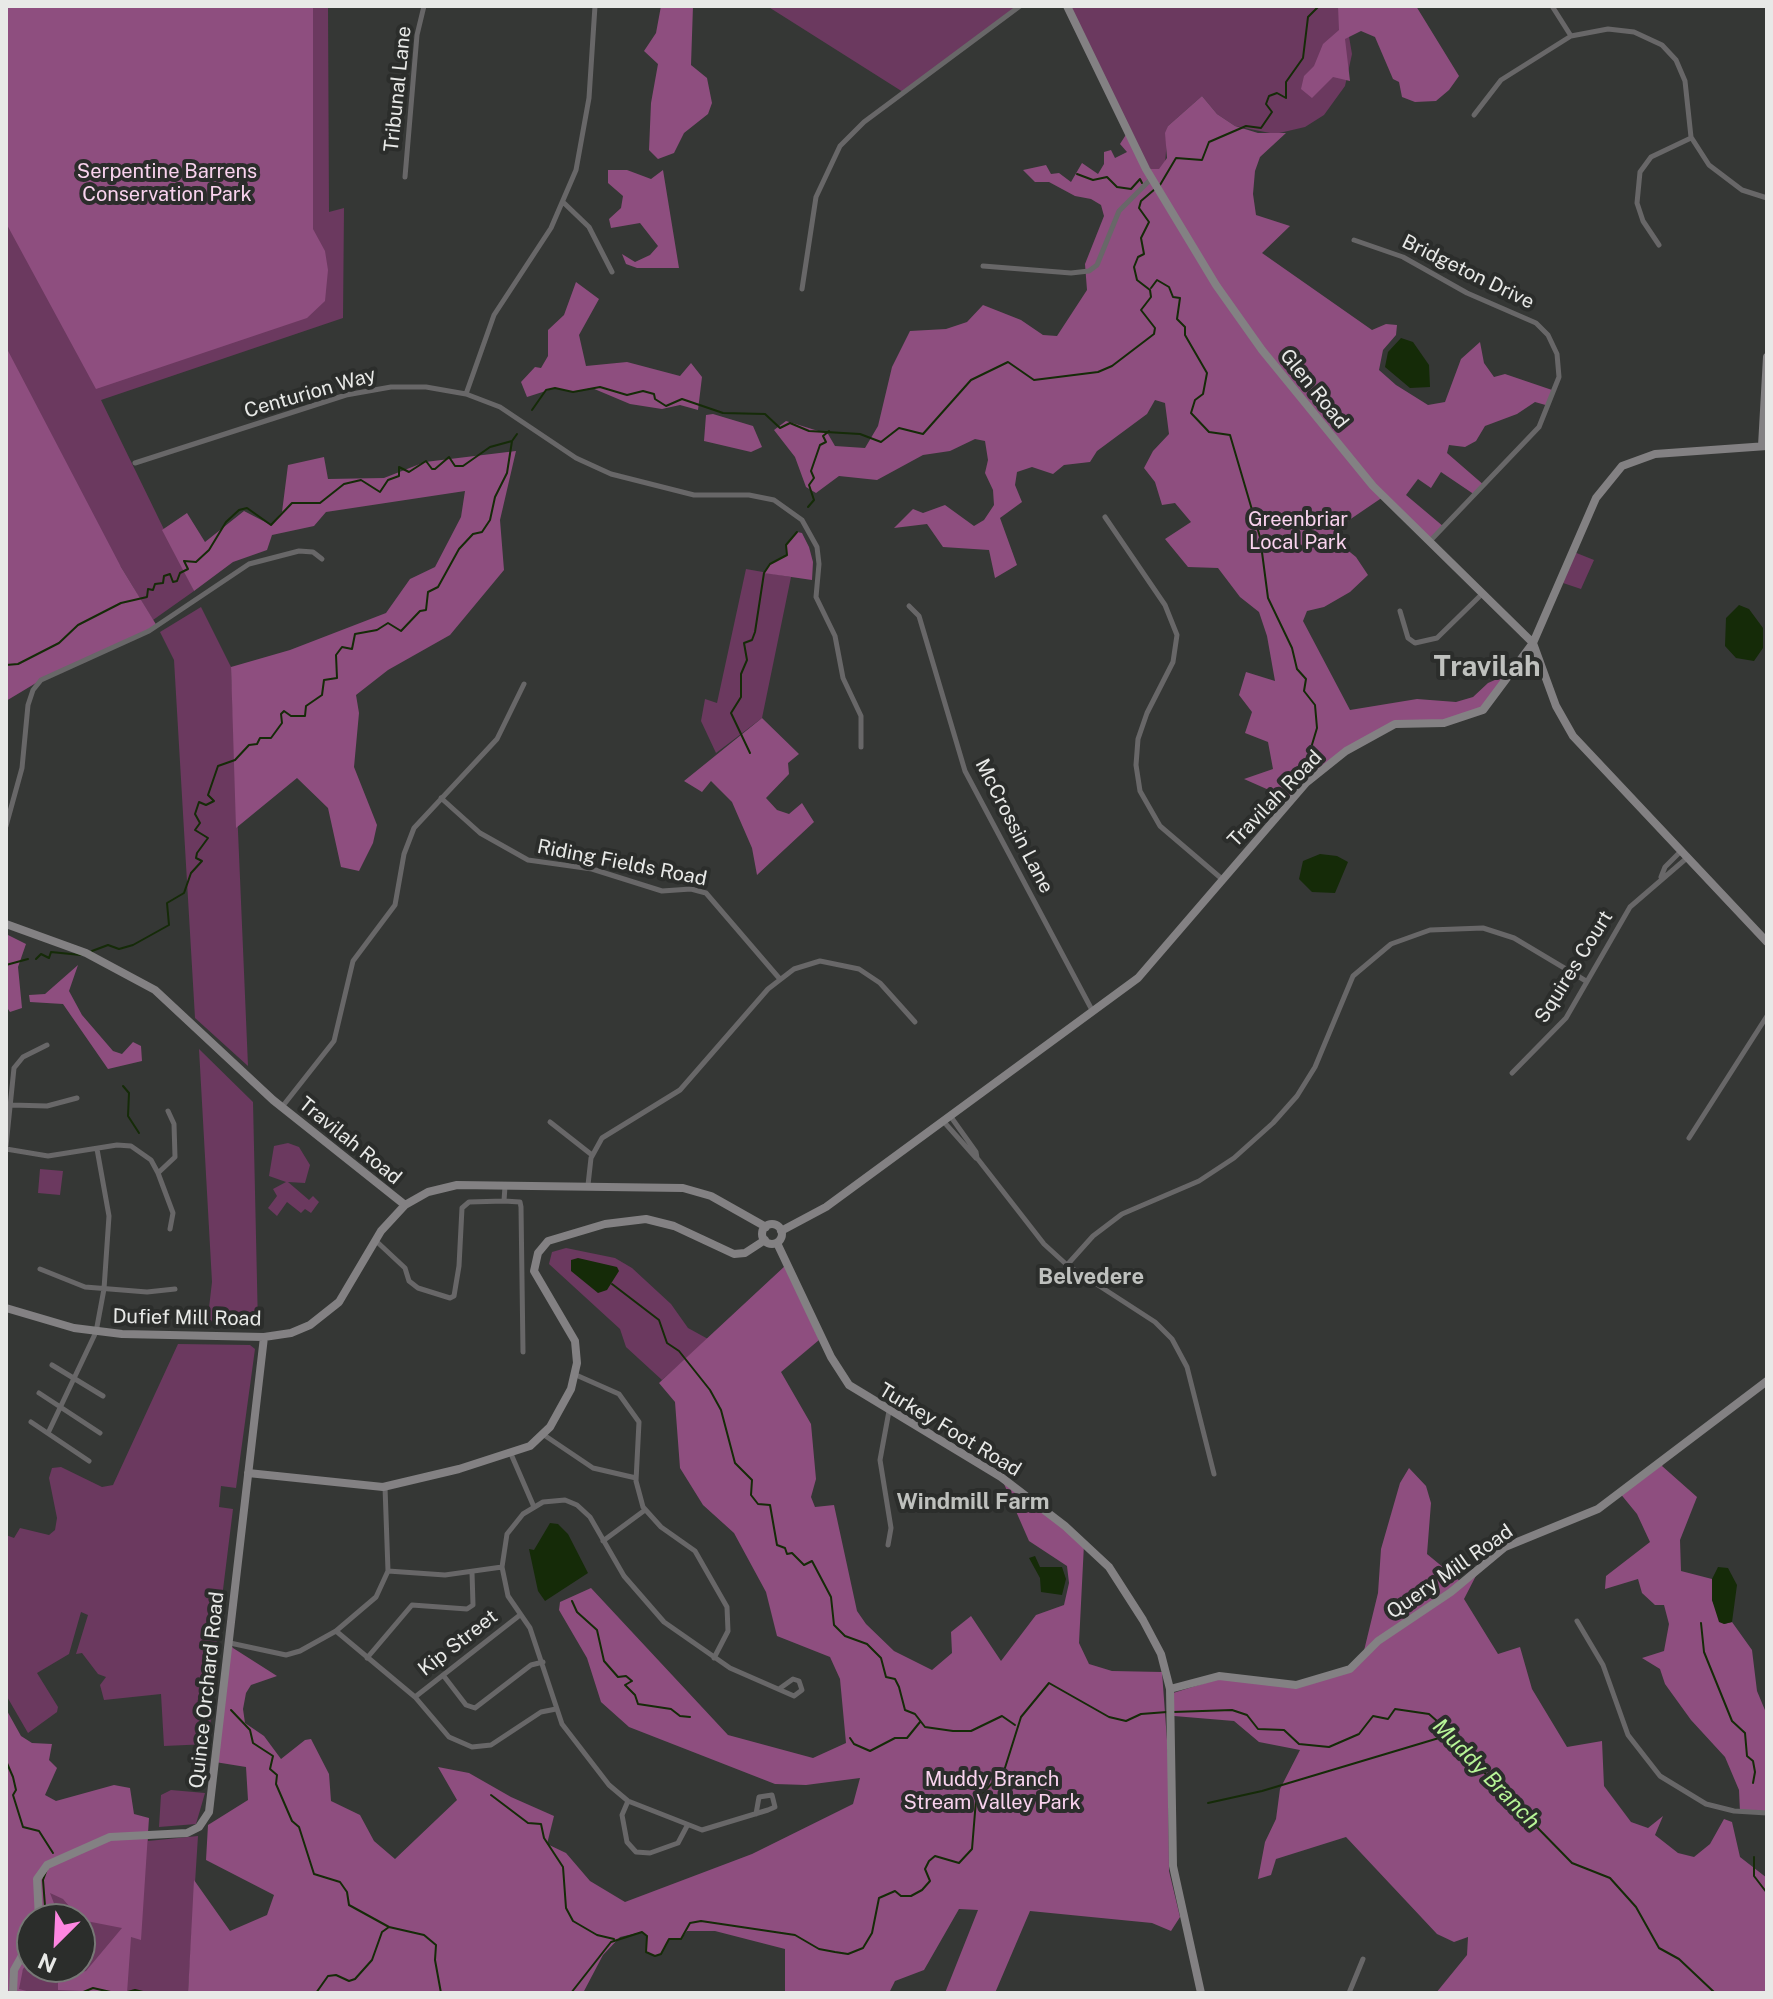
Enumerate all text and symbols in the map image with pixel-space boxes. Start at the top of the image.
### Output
street label: Tribunal Lane [379,25,417,153]
park label: Serpentine Barrens Conservation Park [77,160,257,207]
street label: Bridgeton Drive [1398,230,1538,314]
street label: Glen Road [1275,344,1353,434]
street label: Centurion Way [241,363,379,423]
park label: Greenbriar Local Park [1248,508,1348,555]
district label: Travilah [1433,650,1541,684]
street label: Travilah Road [1223,746,1327,852]
street label: McCrossin Lane [970,755,1058,897]
street label: Riding Fields Road [535,835,709,891]
street label: Squires Court [1530,906,1618,1028]
street label: Travilah Road [294,1092,406,1190]
district label: Belvedere [1038,1264,1144,1290]
street label: Dufief Mill Road [112,1305,262,1331]
street label: Turkey Foot Road [875,1378,1025,1482]
district label: Windmill Farm [896,1489,1050,1515]
street label: Query Mill Road [1382,1520,1518,1624]
street label: Quince Orchard Road [185,1590,229,1790]
street label: Kip Street [414,1605,502,1681]
water label: Muddy Branch [1427,1713,1545,1835]
park label: Muddy Branch Stream Valley Park [903,1768,1081,1815]
north arrow [16,1903,96,1983]
text: N [34,1948,60,1978]

